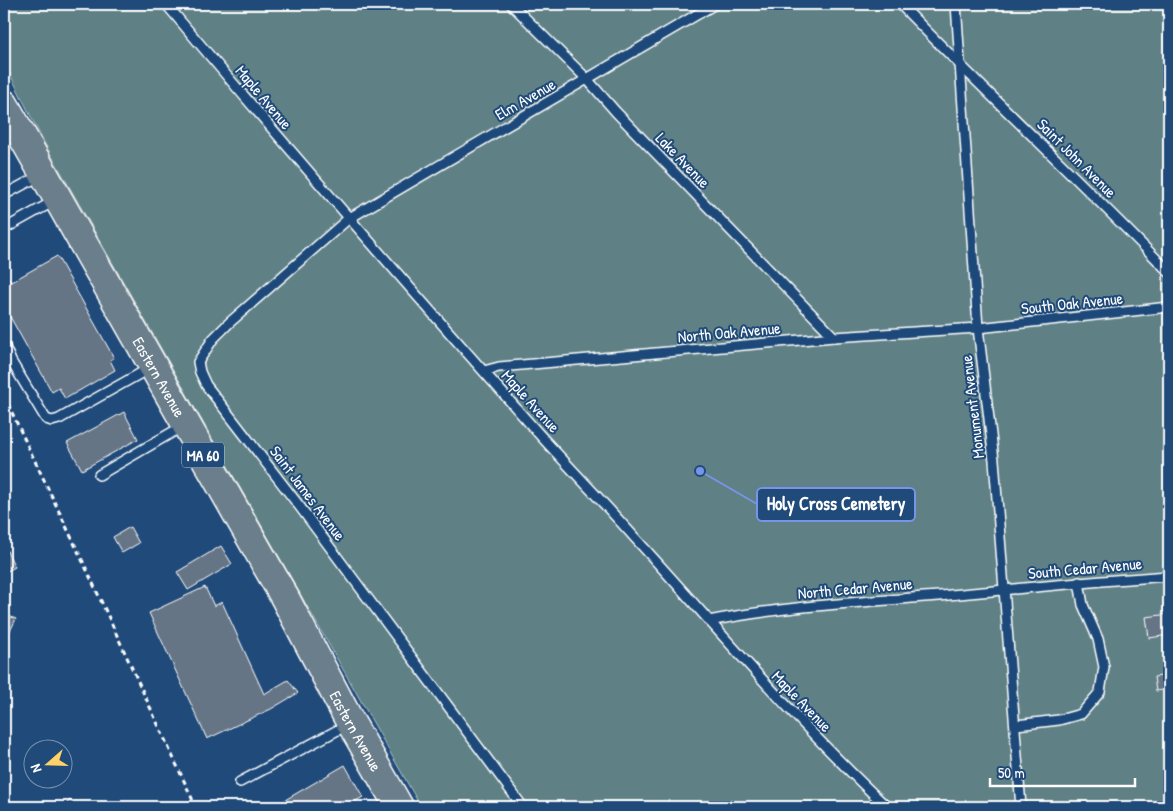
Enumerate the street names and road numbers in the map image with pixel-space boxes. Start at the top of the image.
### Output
street label: Maple Avenue [231,60,298,134]
street label: Elm Avenue [491,73,560,125]
street label: Saint John Avenue [1032,113,1122,203]
street label: Lake Avenue [651,127,715,193]
street label: South Oak Avenue [1020,287,1125,319]
street label: North Oak Avenue [677,316,782,347]
street label: Eastern Avenue [128,333,191,422]
street label: Monument Avenue [955,354,989,460]
street label: Maple Avenue [497,365,566,438]
street label: Saint James Avenue [265,441,351,545]
road number: MA 60 [182,442,224,468]
street label: South Cedar Avenue [1027,552,1143,584]
street label: North Cedar Avenue [797,572,914,604]
street label: Maple Avenue [767,665,837,737]
street label: Eastern Avenue [325,687,388,776]

